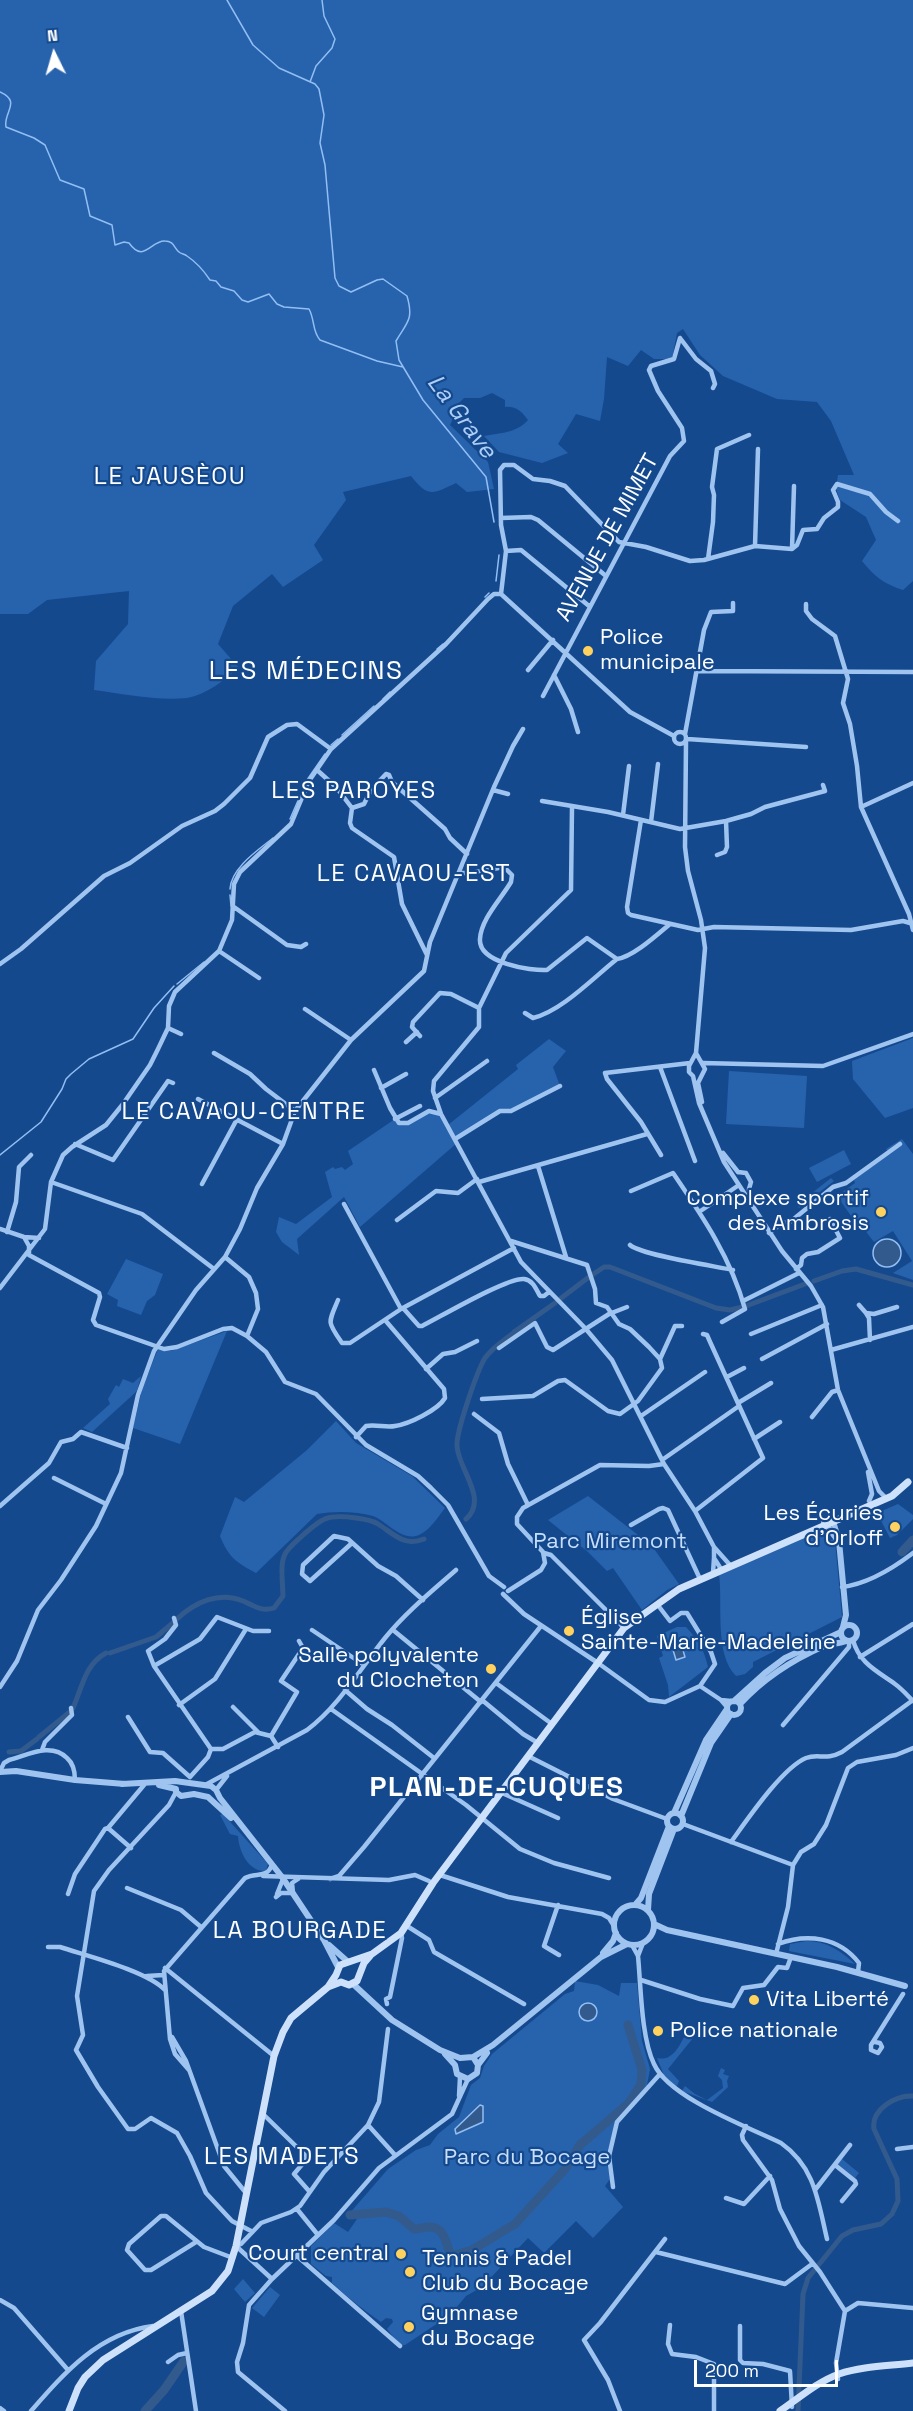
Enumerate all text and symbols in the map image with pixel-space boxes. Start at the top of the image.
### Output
north arrow [24,24,84,84]
text: N [46,25,59,46]
water label: La Grave [420,369,502,465]
street label: AVENUE DE MIMET [551,450,665,626]
district label: LE JAUSÈOU [94,463,246,491]
place label: Police municipale [600,625,715,676]
marker: Police municipale [581,644,595,658]
district label: LES MÉDECINS [209,656,403,688]
district label: LES PAROYES [271,777,437,805]
district label: LE CAVAOU-EST [317,860,511,888]
district label: LE CAVAOU-CENTRE [122,1098,366,1126]
place label: Complexe sportif des Ambrosis [687,1186,869,1238]
marker: Complexe sportif des Ambrosis [874,1205,888,1219]
place label: Les Écuries d'Orloff [763,1501,883,1552]
marker: Les Écuries d'Orloff [888,1520,902,1534]
park label: Parc Miremont [533,1529,687,1555]
place label: Église Sainte-Marie-Madeleine [581,1605,836,1657]
marker: Église Sainte-Marie-Madeleine [562,1624,576,1638]
place label: Salle polyvalente du Clocheton [298,1643,479,1694]
marker: Salle polyvalente du Clocheton [484,1662,498,1676]
district label: PLAN-DE-CUQUES [369,1771,625,1805]
district label: LA BOURGADE [213,1917,387,1945]
place label: Vita Liberté [766,1987,889,2013]
marker: Vita Liberté [747,1993,761,2007]
place label: Police nationale [670,2018,838,2044]
marker: Police nationale [651,2024,665,2038]
district label: LES MADETS [204,2143,360,2171]
park label: Parc du Bocage [444,2145,610,2171]
place label: Court central [248,2241,389,2267]
place label: Tennis & Padel Club du Bocage [422,2246,589,2298]
marker: Court central [394,2247,408,2261]
marker: Tennis & Padel Club du Bocage [403,2265,417,2279]
place label: Gymnase du Bocage [421,2301,535,2352]
marker: Gymnase du Bocage [402,2320,416,2334]
scale bar [697,2348,841,2386]
text: 200 m [705,2359,759,2382]

